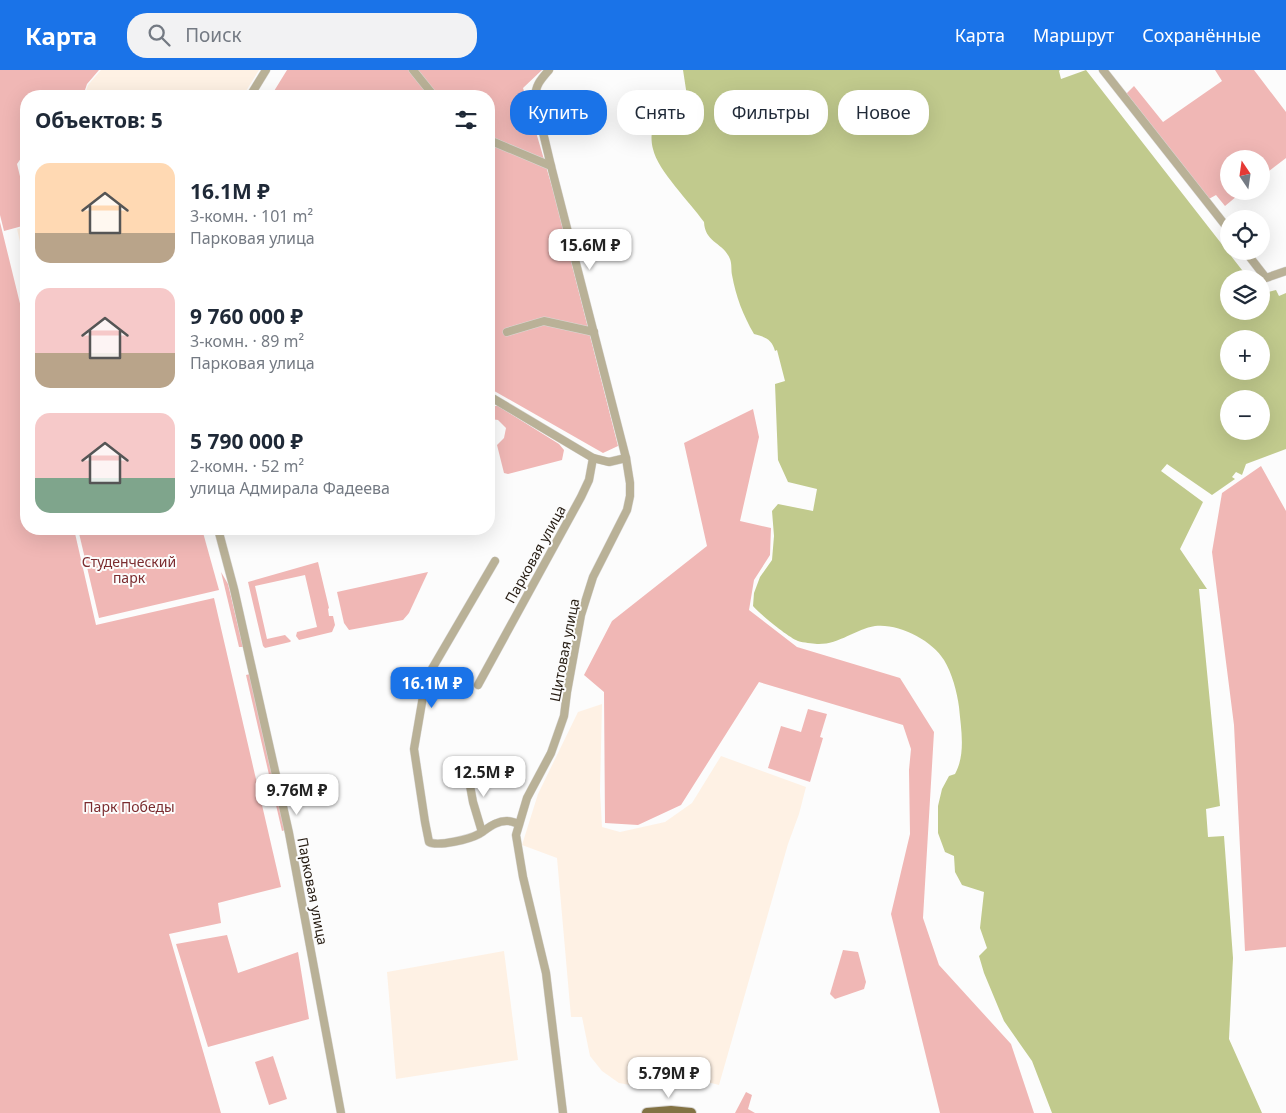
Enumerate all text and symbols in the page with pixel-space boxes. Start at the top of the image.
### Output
search box [127,13,477,58]
text: Карта [25,19,97,52]
icon: search [145,21,173,49]
text: Поиск [185,22,242,48]
text: Карта [955,23,1005,47]
text: Маршрут [1033,23,1114,47]
text: Сохранённые [1142,23,1261,47]
chip: Купить [510,90,607,135]
chip: Снять [617,90,704,135]
chip: Фильтры [714,90,828,135]
chip: Новое [838,90,929,135]
text: Объектов: 5 [35,106,163,134]
icon: filters [452,106,480,134]
north arrow [1220,150,1270,200]
map controls [1220,150,1270,440]
text: 16.1M ₽ [190,177,270,205]
icon: home [75,183,135,243]
text: 3-комн. · 101 m² [190,205,313,227]
button: locate [1220,210,1270,260]
text: Парковая улица [190,227,315,249]
pin: 15.6M ₽ [544,228,636,271]
text: 15.6M ₽ [560,234,620,256]
button: layers [1220,270,1270,320]
text: 9 760 000 ₽ [190,302,303,330]
icon: home [75,308,135,368]
text: 3-комн. · 89 m² [190,330,304,352]
button: + [1220,330,1270,380]
text: Парковая улица [190,352,315,374]
button: − [1220,390,1270,440]
text: 5 790 000 ₽ [190,427,303,455]
icon: home [75,433,135,493]
text: 2-комн. · 52 m² [190,455,304,477]
text: улица Адмирала Фадеева [190,477,390,499]
street label: Парковая улица [500,502,570,606]
park label: Студенческий парк [82,552,176,587]
street label: Щитовая улица [545,597,583,703]
pin: 16.1M ₽ [386,666,478,709]
text: 16.1M ₽ [402,672,462,694]
pin: 12.5M ₽ [438,756,530,798]
text: 12.5M ₽ [454,761,514,783]
pin: 9.76M ₽ [251,774,343,816]
text: 9.76M ₽ [267,779,327,801]
park label: Парк Победы [83,797,175,816]
street label: Парковая улица [293,836,333,946]
pin: 5.79M ₽ [623,1056,715,1099]
text: 5.79M ₽ [639,1062,699,1084]

